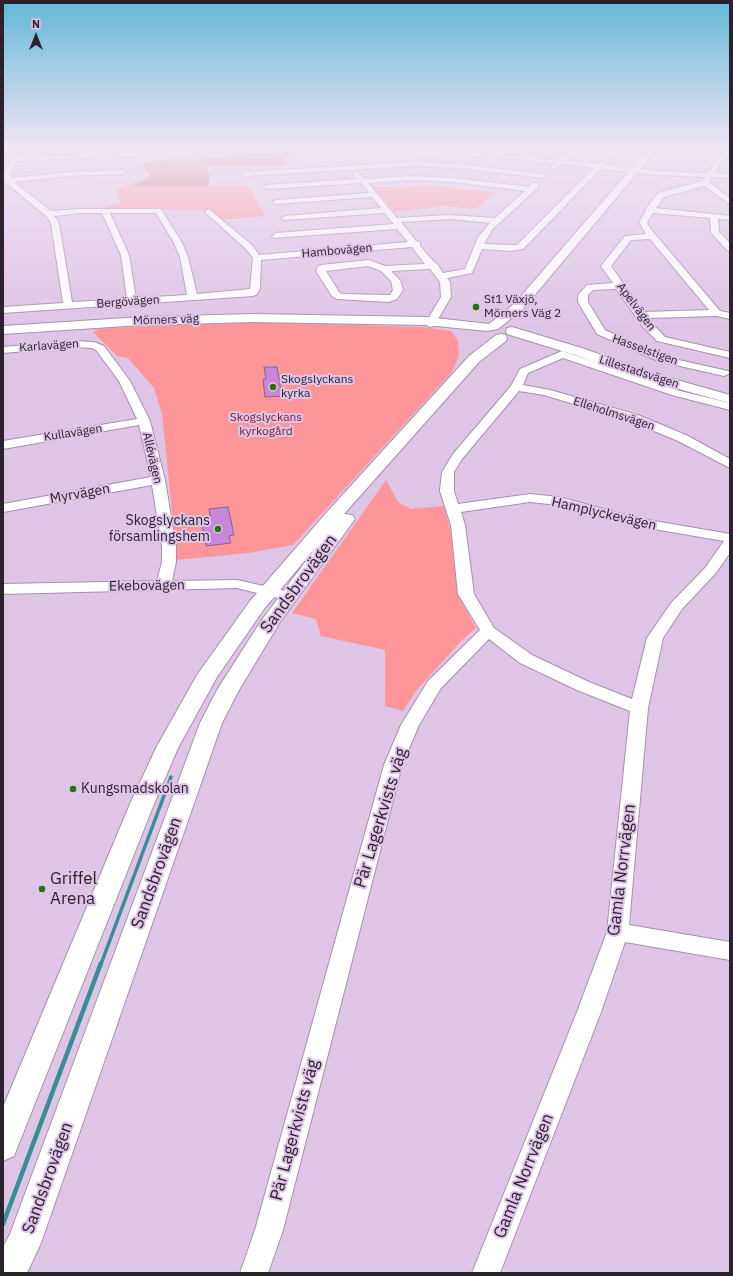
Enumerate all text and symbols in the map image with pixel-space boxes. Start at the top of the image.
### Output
north arrow [16,16,56,56]
text: N [32,17,40,31]
street label: Hambovägen [301,241,373,261]
street label: Apelvägen [613,280,659,334]
street label: Bergövägen [96,293,160,311]
place label: St1 Växjö, Mörners Väg 2 [484,293,561,321]
marker: St1 Växjö, Mörners Väg 2 [471,302,481,312]
street label: Mörners väg [133,312,199,328]
street label: Hasselstigen [610,331,680,369]
street label: Karlavägen [19,337,79,355]
street label: Lillestadsvägen [597,352,681,392]
place label: Skogslyckans kyrka [281,373,353,401]
marker: Skogslyckans kyrka [268,382,278,392]
street label: Elleholmsvägen [571,394,657,434]
park label: Skogslyckans kyrkogård [230,411,302,439]
street label: Kullavägen [43,421,103,445]
street label: Allévägen [139,431,165,485]
street label: Myrvägen [49,480,111,508]
street label: Hamplyckevägen [550,494,658,534]
place label: Skogslyckans församlingshem [109,513,210,546]
marker: Skogslyckans församlingshem [213,524,223,534]
street label: Sandsbrovägen [256,531,342,637]
street label: Ekebovägen [109,577,185,595]
street label: Pär Lagerkvists väg [350,745,412,891]
place label: Kungsmadskolan [81,781,189,797]
marker: Kungsmadskolan [68,784,78,794]
street label: Gamla Norrvägen [604,803,640,937]
street label: Sandsbrovägen [127,814,187,932]
place label: Griffel Arena [50,869,97,909]
marker: Griffel Arena [37,884,47,894]
street label: Pär Lagerkvists väg [266,1057,324,1203]
street label: Gamla Norrvägen [490,1111,558,1241]
street label: Sandsbrovägen [18,1119,78,1237]

